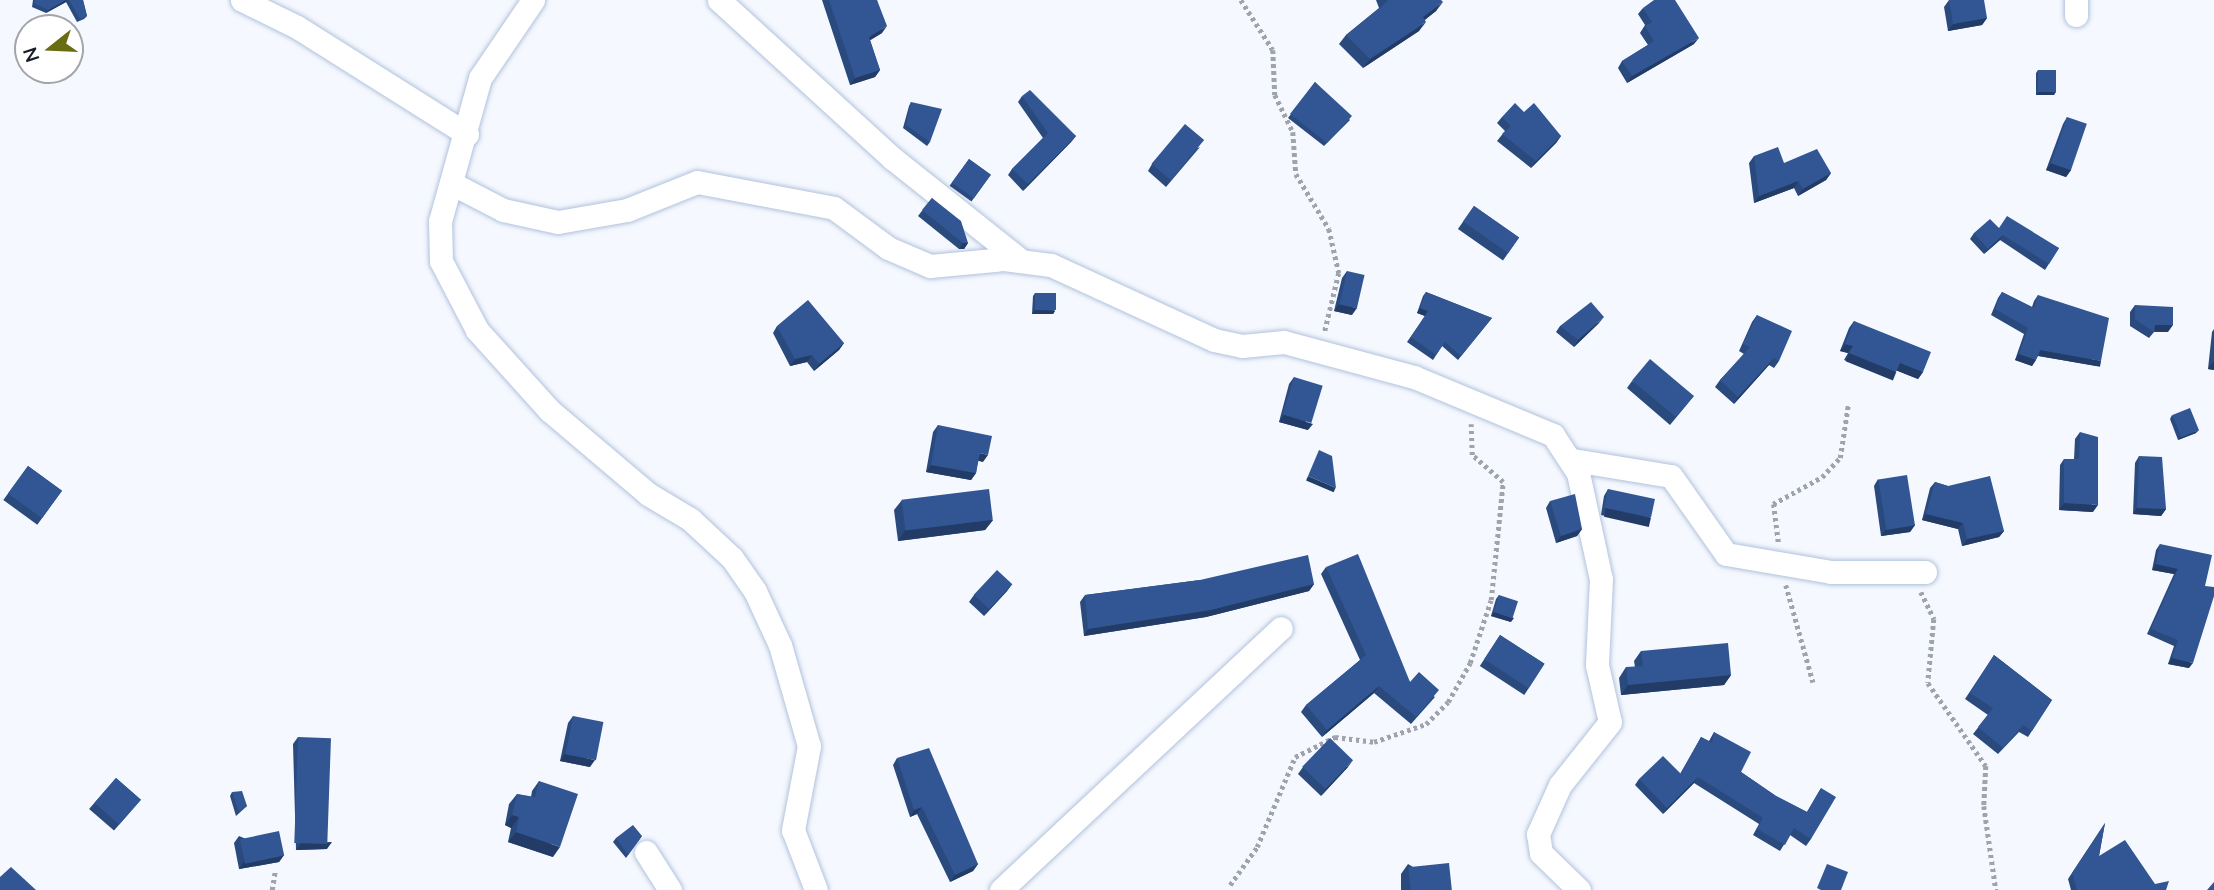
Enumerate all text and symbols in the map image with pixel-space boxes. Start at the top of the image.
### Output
north arrow [14,14,84,84]
text: N [17,44,45,65]

